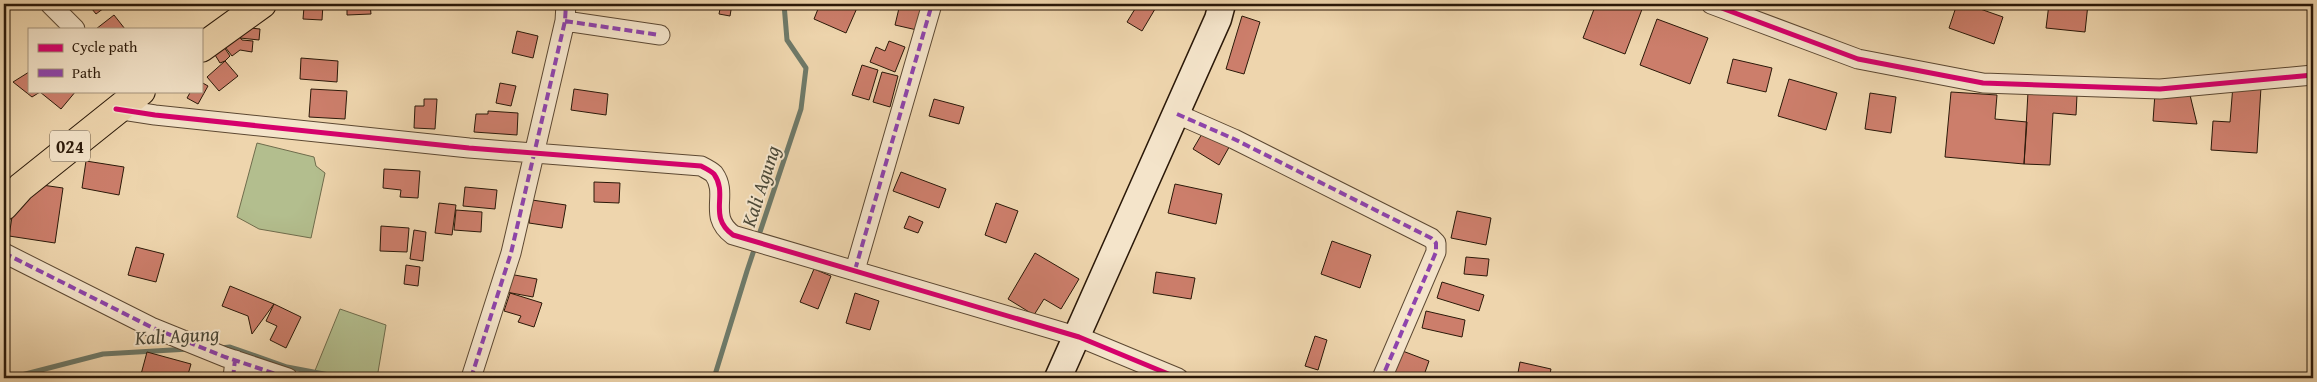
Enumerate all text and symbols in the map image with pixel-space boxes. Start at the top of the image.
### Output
legend [28,28,202,92]
text: Cycle path [72,36,138,57]
text: Path [72,62,101,83]
road number: 024 [50,130,90,162]
water label: Kali Agung [733,141,787,231]
water label: Kali Agung [133,318,220,352]

